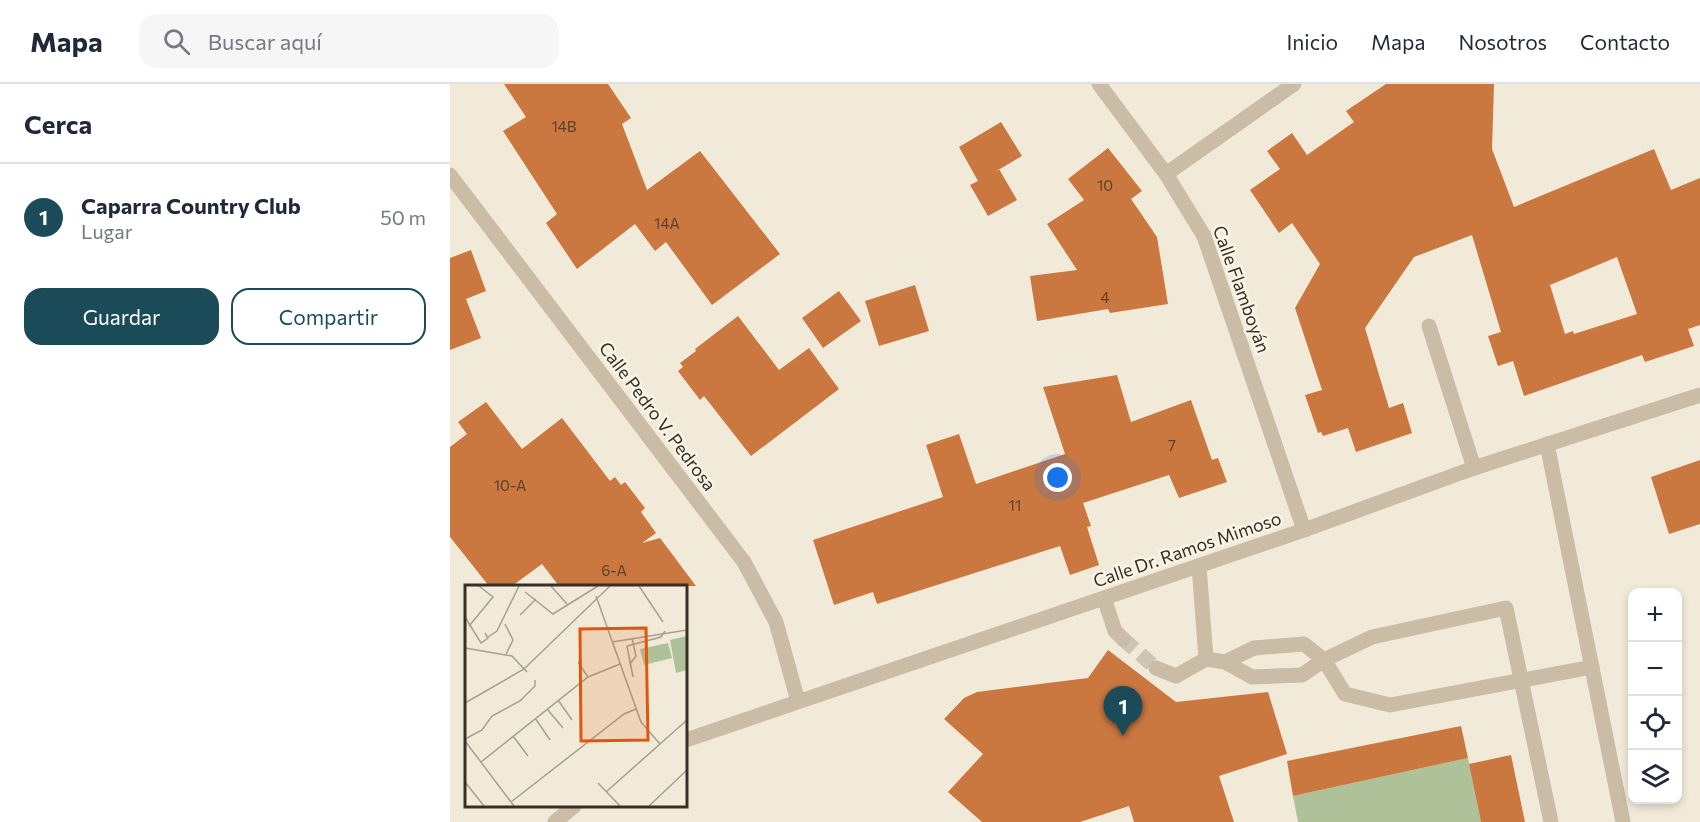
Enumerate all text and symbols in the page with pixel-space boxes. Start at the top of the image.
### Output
search box [139,14,559,68]
text: Mapa [30,24,103,58]
icon: search [160,25,193,58]
text: Buscar aquí [208,28,322,55]
text: Inicio [1286,29,1338,54]
text: Mapa [1371,29,1425,54]
text: Nosotros [1458,29,1547,54]
text: Contacto [1580,29,1670,54]
text: Cerca [24,108,92,139]
house number: 14B [551,117,577,135]
house number: 10 [1097,176,1113,194]
text: Caparra Country Club [81,192,301,219]
text: 1 [39,205,48,229]
text: 50 m [380,205,426,229]
house number: 14A [654,214,680,232]
text: Lugar [81,219,133,243]
street label: Calle Flamboyán [1209,222,1275,356]
button: Guardar [24,288,219,345]
button: Compartir [231,288,426,345]
house number: 4 [1101,288,1110,306]
street label: Calle Pedro V. Pedrosa [595,337,721,495]
house number: 7 [1168,436,1176,454]
your location [1043,463,1072,492]
house number: 10-A [494,476,526,494]
house number: 11 [1009,496,1021,514]
street label: Calle Dr. Ramos Mimoso [1090,506,1284,592]
house number: 6-A [601,561,627,579]
inset map [465,585,687,807]
map controls [1628,588,1682,804]
button: + [1628,588,1682,642]
button: − [1628,642,1682,696]
pin: 1 [1104,686,1142,736]
button: locate [1628,696,1682,750]
button: layers [1628,750,1682,804]

